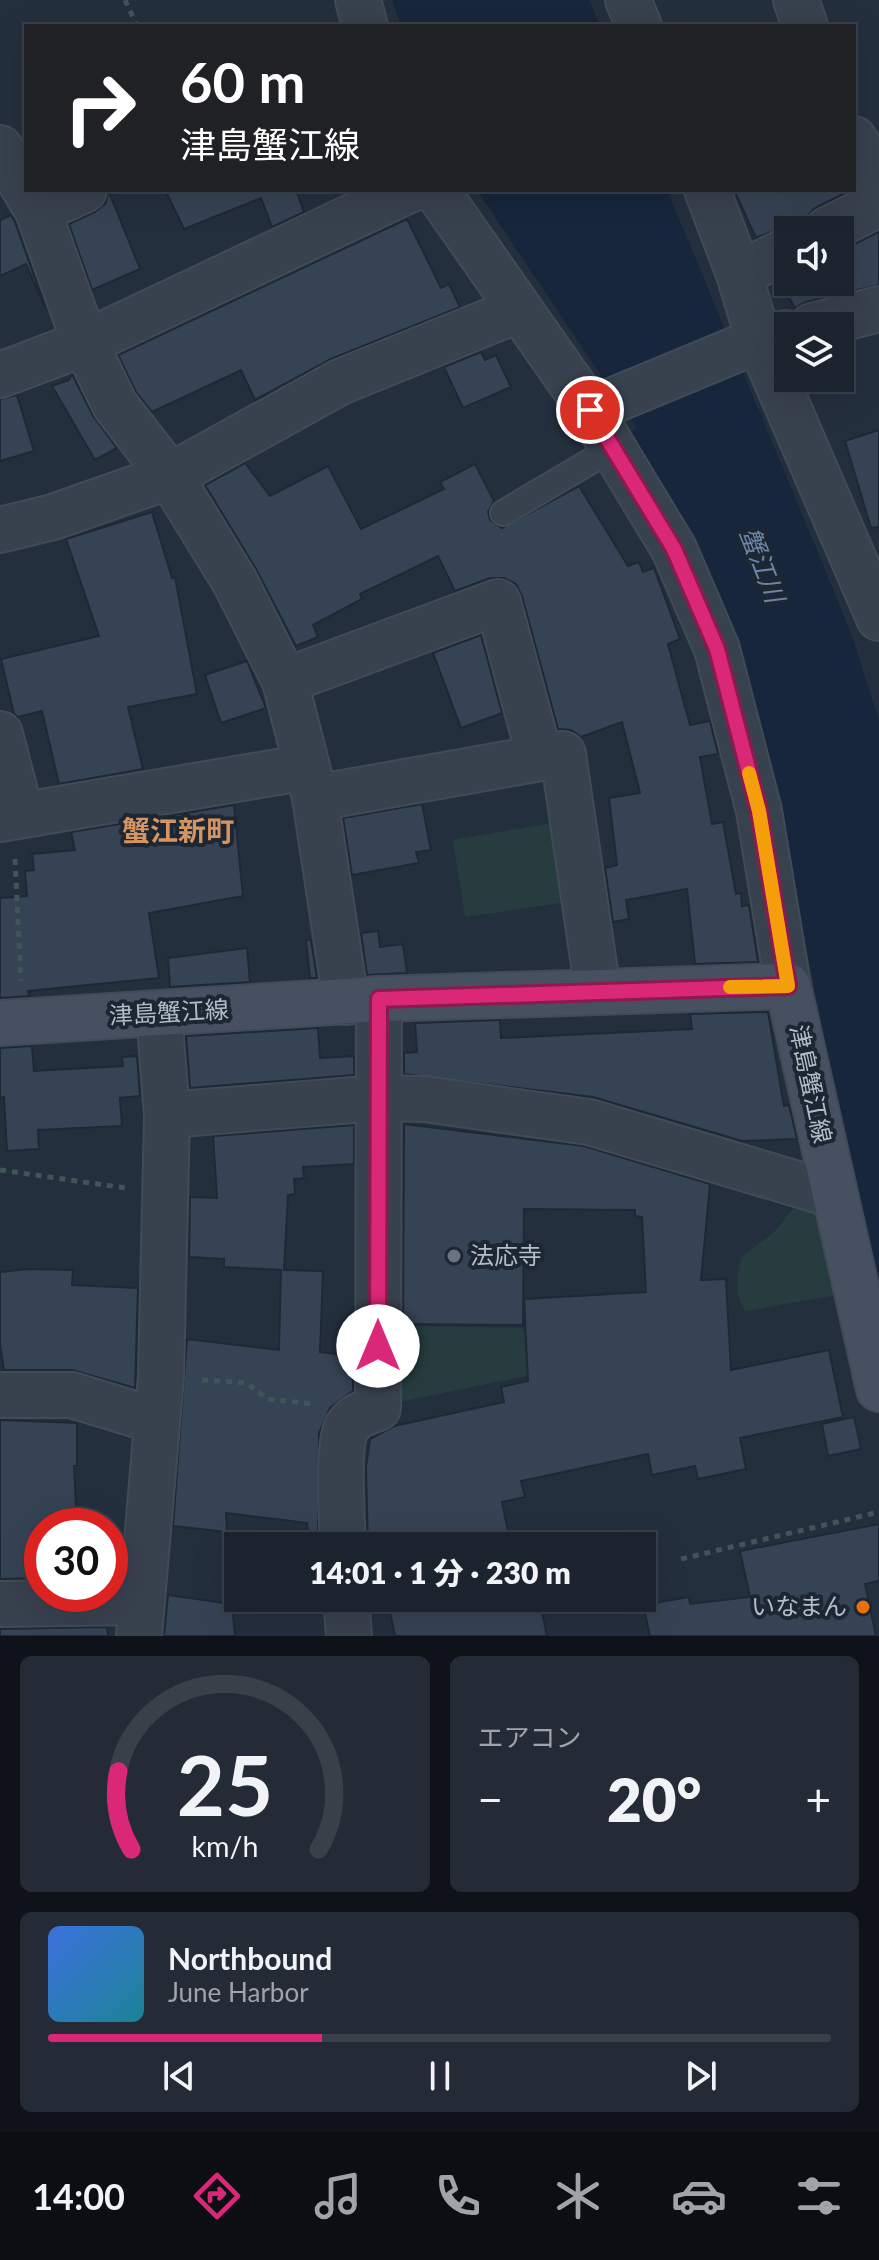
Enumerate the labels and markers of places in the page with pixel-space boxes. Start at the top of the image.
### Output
pin [556,376,624,444]
place label: 法応寺 [470,1240,542,1269]
marker: 法応寺 [445,1247,463,1265]
place label: いなまん [751,1591,847,1620]
marker: いなまん [854,1598,872,1616]

